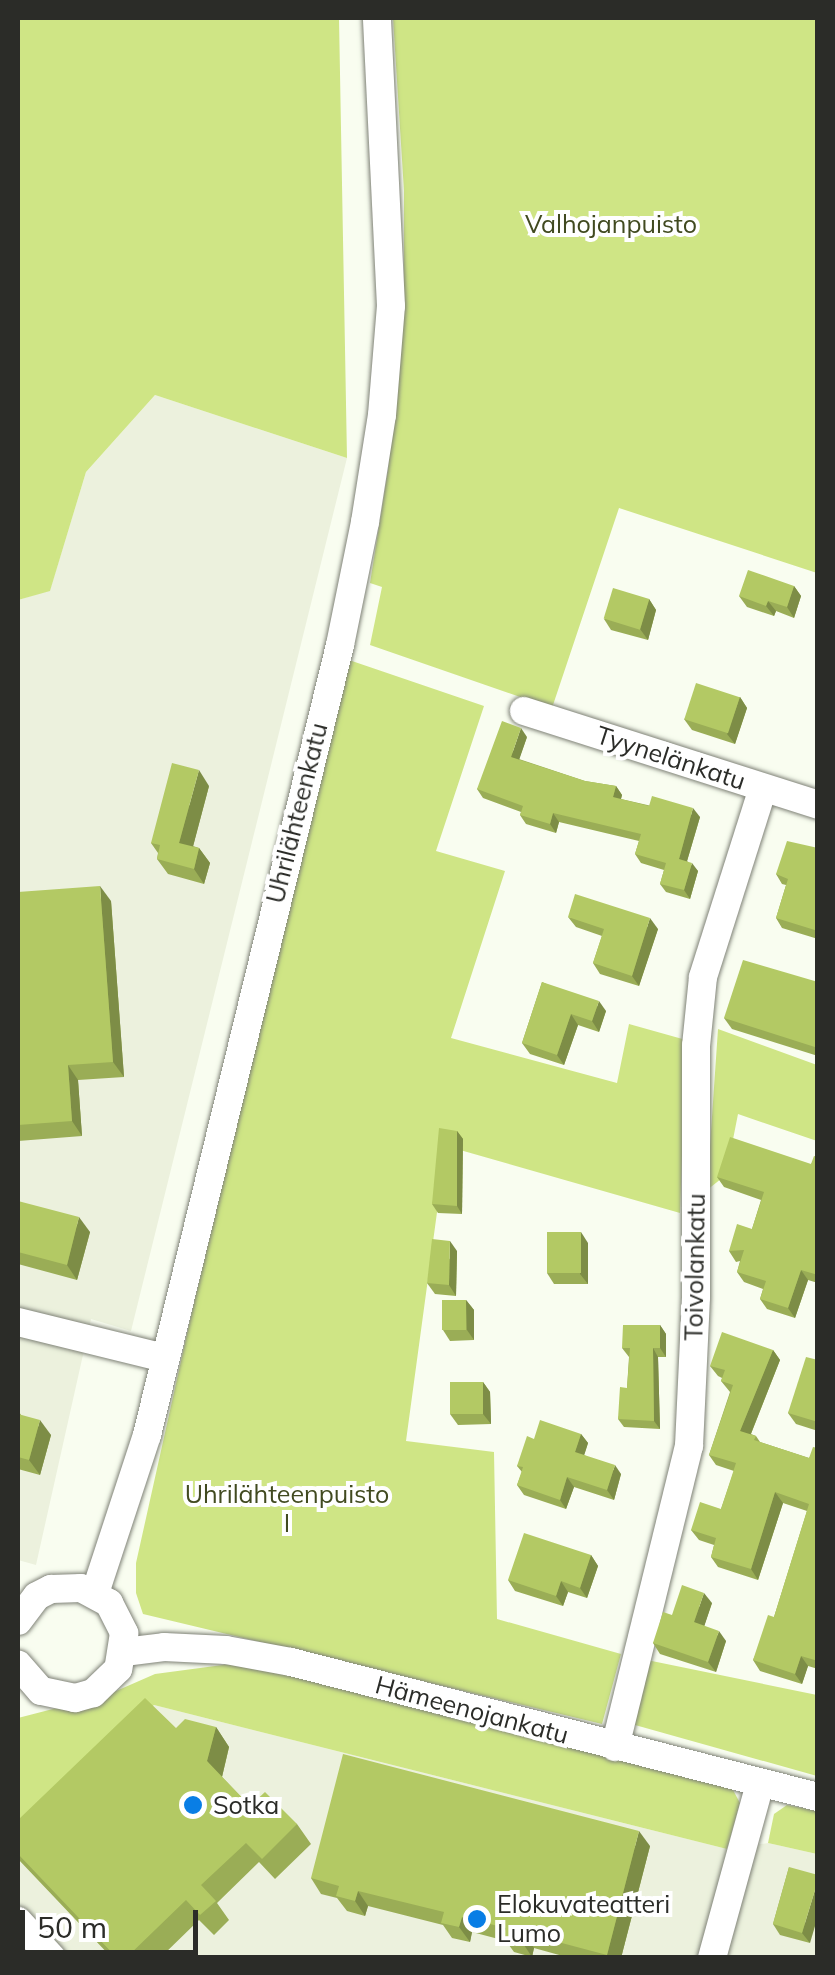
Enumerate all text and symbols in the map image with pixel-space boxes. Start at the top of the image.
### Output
park label: Valhojanpuisto [525,209,697,239]
street label: Uhrilähteenkatu [260,720,334,906]
street label: Tyynelänkatu [593,720,749,796]
street label: Toivolankatu [679,1193,711,1341]
park label: Uhrilähteenpuisto I [185,1480,389,1539]
street label: Hämeenojankatu [372,1670,572,1750]
place label: Sotka [213,1790,279,1820]
marker: Sotka [182,1794,204,1816]
scale bar [25,1890,202,1952]
place label: Elokuvateatteri Lumo [497,1890,670,1949]
text: 50 m [37,1908,107,1946]
marker: Elokuvateatteri Lumo [466,1908,488,1930]

